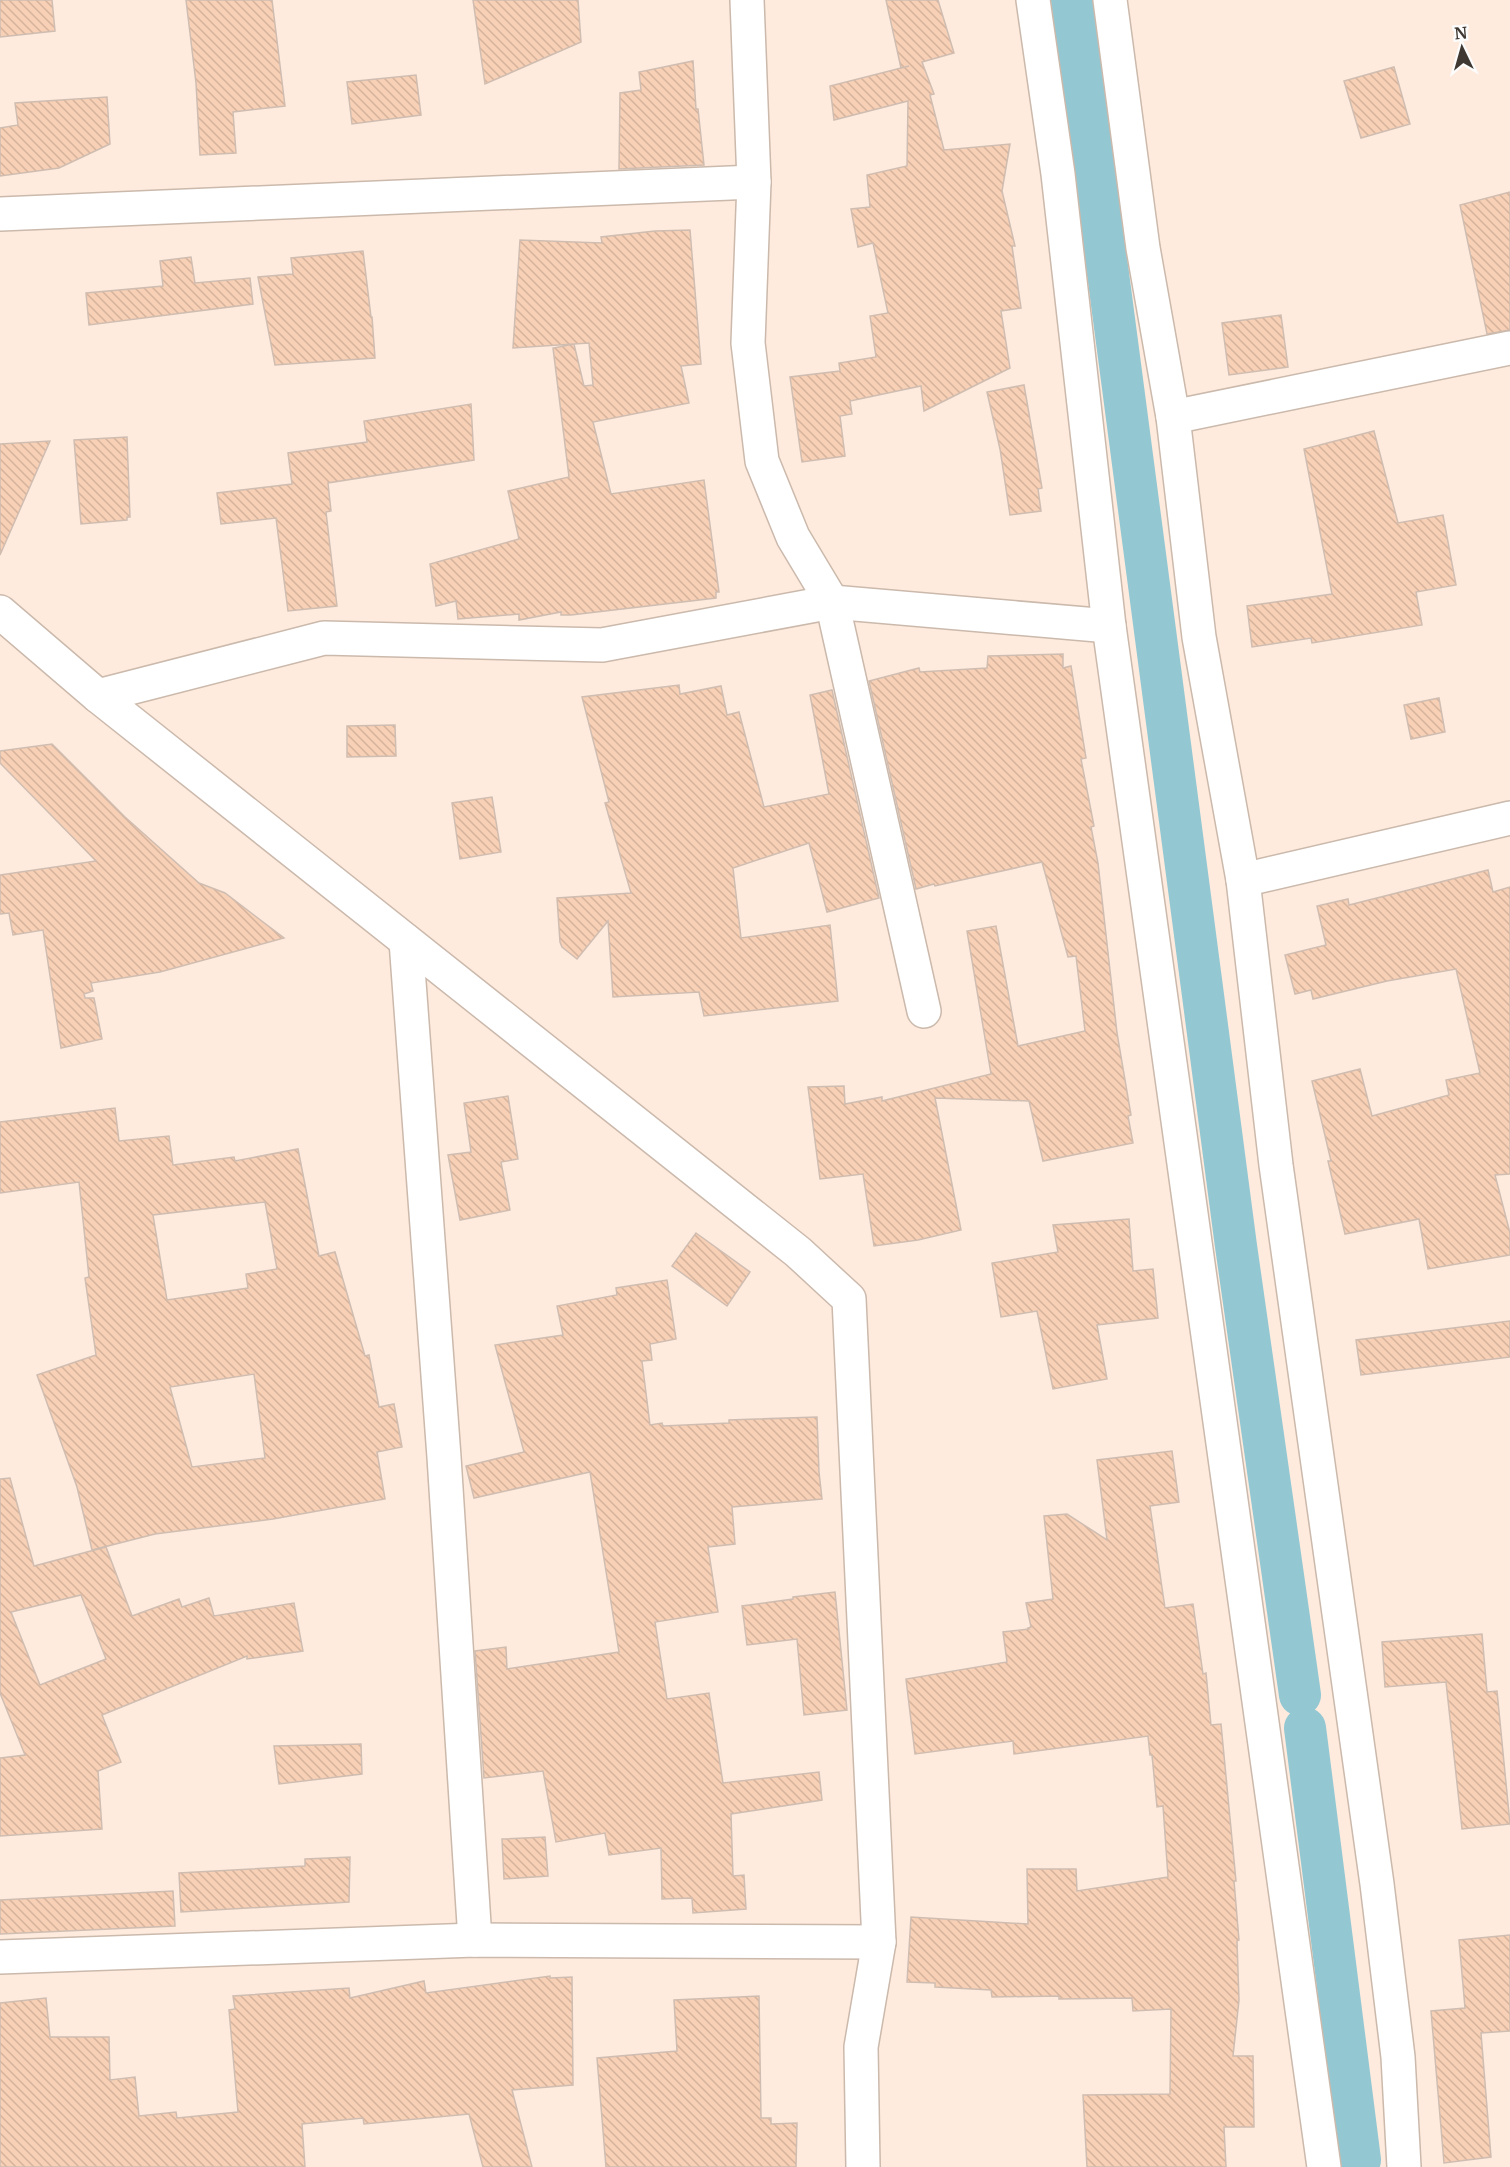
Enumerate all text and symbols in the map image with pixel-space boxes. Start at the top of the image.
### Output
north arrow [1432,18,1492,78]
text: N [1454,23,1468,44]

